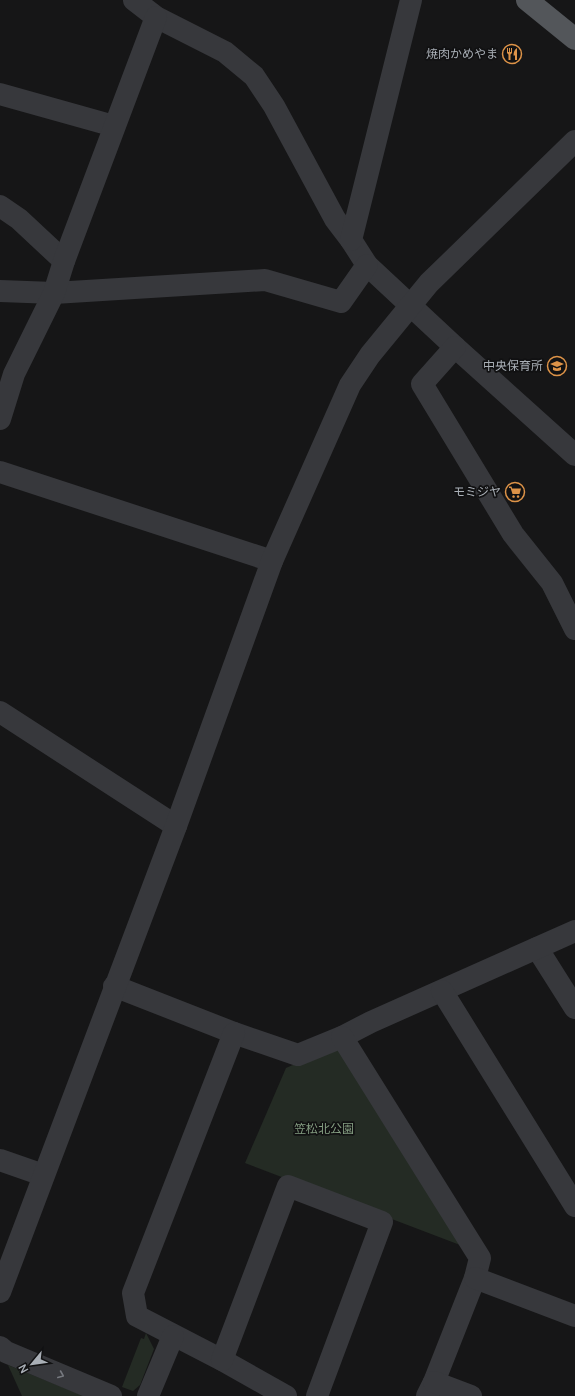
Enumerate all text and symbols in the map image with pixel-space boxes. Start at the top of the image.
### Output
restaurant icon: 焼肉かめやま [501,43,523,65]
place label: 焼肉かめやま [426,45,498,62]
school or university icon: 中央保育所 [546,355,568,377]
place label: 中央保育所 [483,357,543,374]
supermarket icon: モミジヤ [504,481,526,503]
place label: モミジヤ [453,483,501,500]
park label: 笠松北公園 [294,1120,354,1137]
north arrow [12,1344,52,1384]
text: N [14,1362,31,1376]
one-way arrow [57,1370,64,1378]

